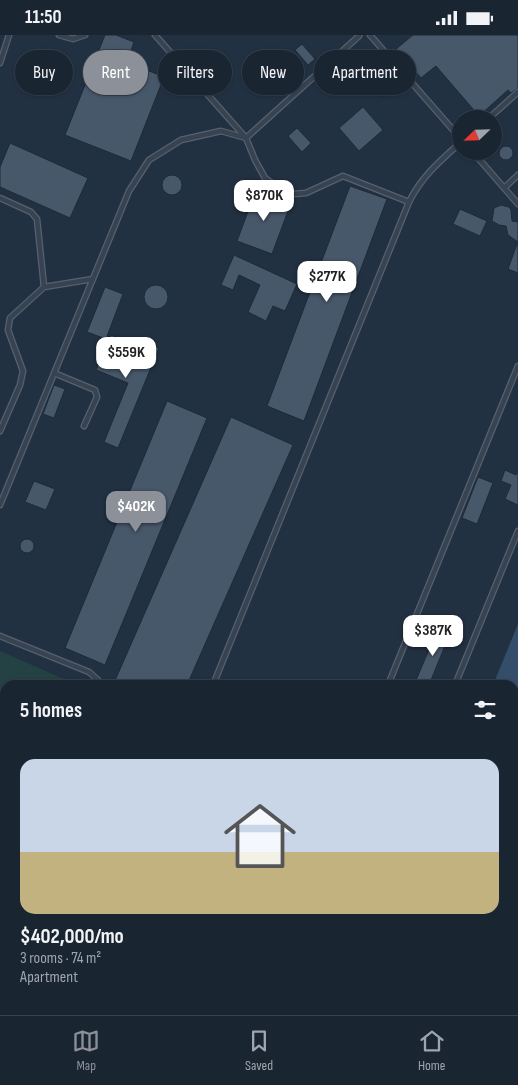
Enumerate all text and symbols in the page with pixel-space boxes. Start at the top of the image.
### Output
text: 11:50 [25,6,62,29]
chip: Buy [15,50,73,95]
chip: Rent [83,50,148,95]
chip: Filters [158,50,232,95]
chip: New [242,50,304,95]
chip: Apartment [314,50,416,95]
north arrow [452,110,502,160]
map controls [452,110,502,160]
pin: $870K [229,179,299,222]
text: $870K [245,186,283,205]
pin: $277K [292,261,362,303]
text: $277K [308,267,346,286]
pin: $559K [91,337,161,379]
text: $559K [107,343,145,362]
pin: $402K [101,491,171,533]
text: $402K [117,497,155,516]
pin: $387K [398,615,468,657]
text: $387K [414,621,452,640]
icon: filters [471,696,499,724]
text: 5 homes [20,698,82,723]
icon: home [215,791,305,881]
text: $402,000/mo [20,924,124,949]
text: 3 rooms · 74 m² [20,949,101,968]
text: Apartment [20,968,78,987]
tab: Map [72,1027,100,1074]
tab: Saved [245,1027,273,1074]
tab: Home [418,1027,446,1074]

